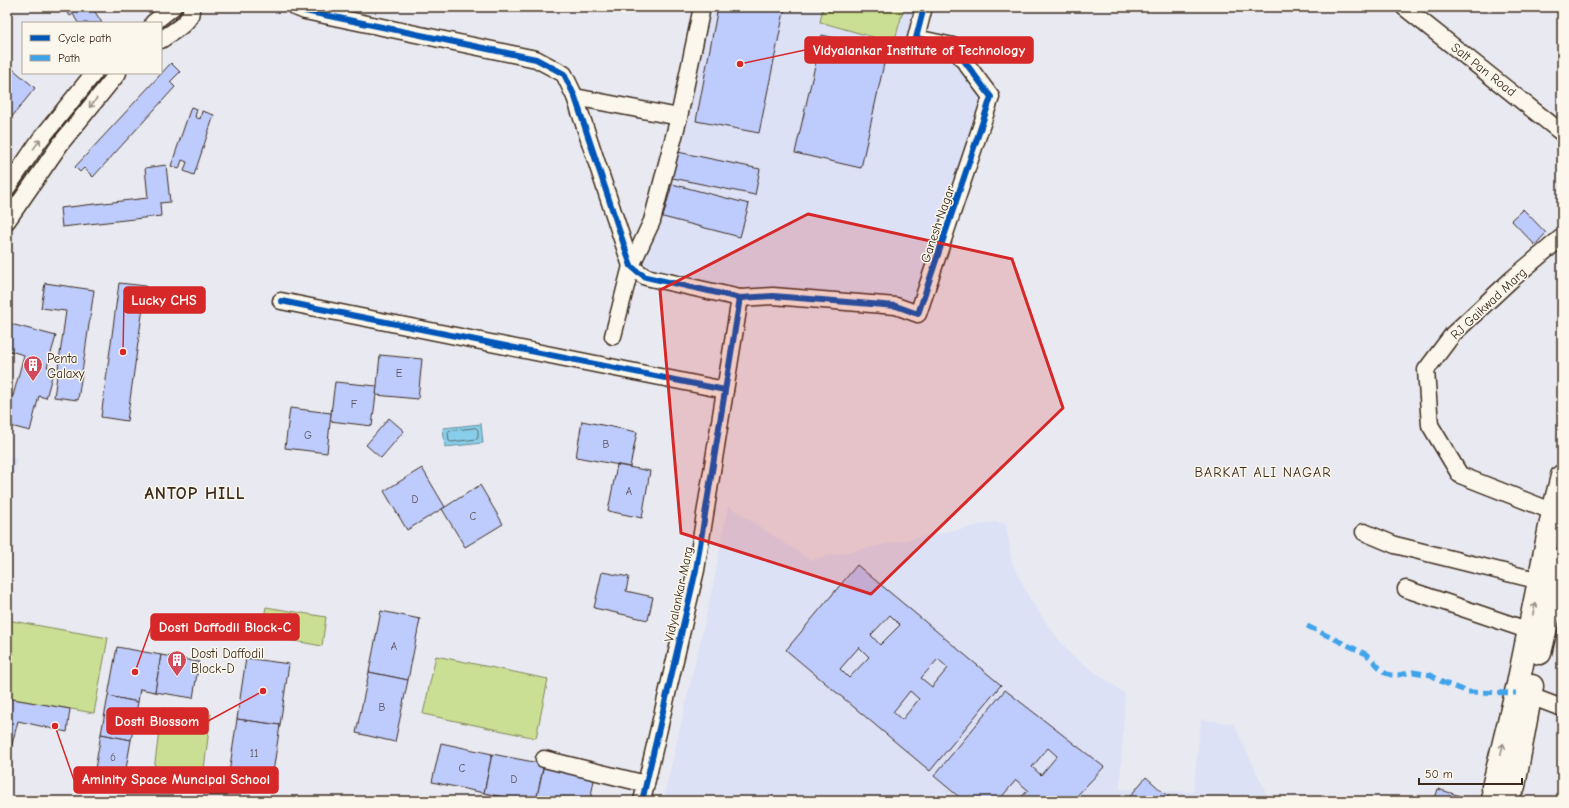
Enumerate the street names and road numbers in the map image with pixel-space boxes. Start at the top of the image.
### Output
street label: Salt Pan Road [1448,40,1519,99]
street label: Ganesh Nagar [917,183,958,265]
street label: RJ Gaikwad Marg [1447,264,1529,342]
street label: Vidyalankar Marg [661,545,696,643]

